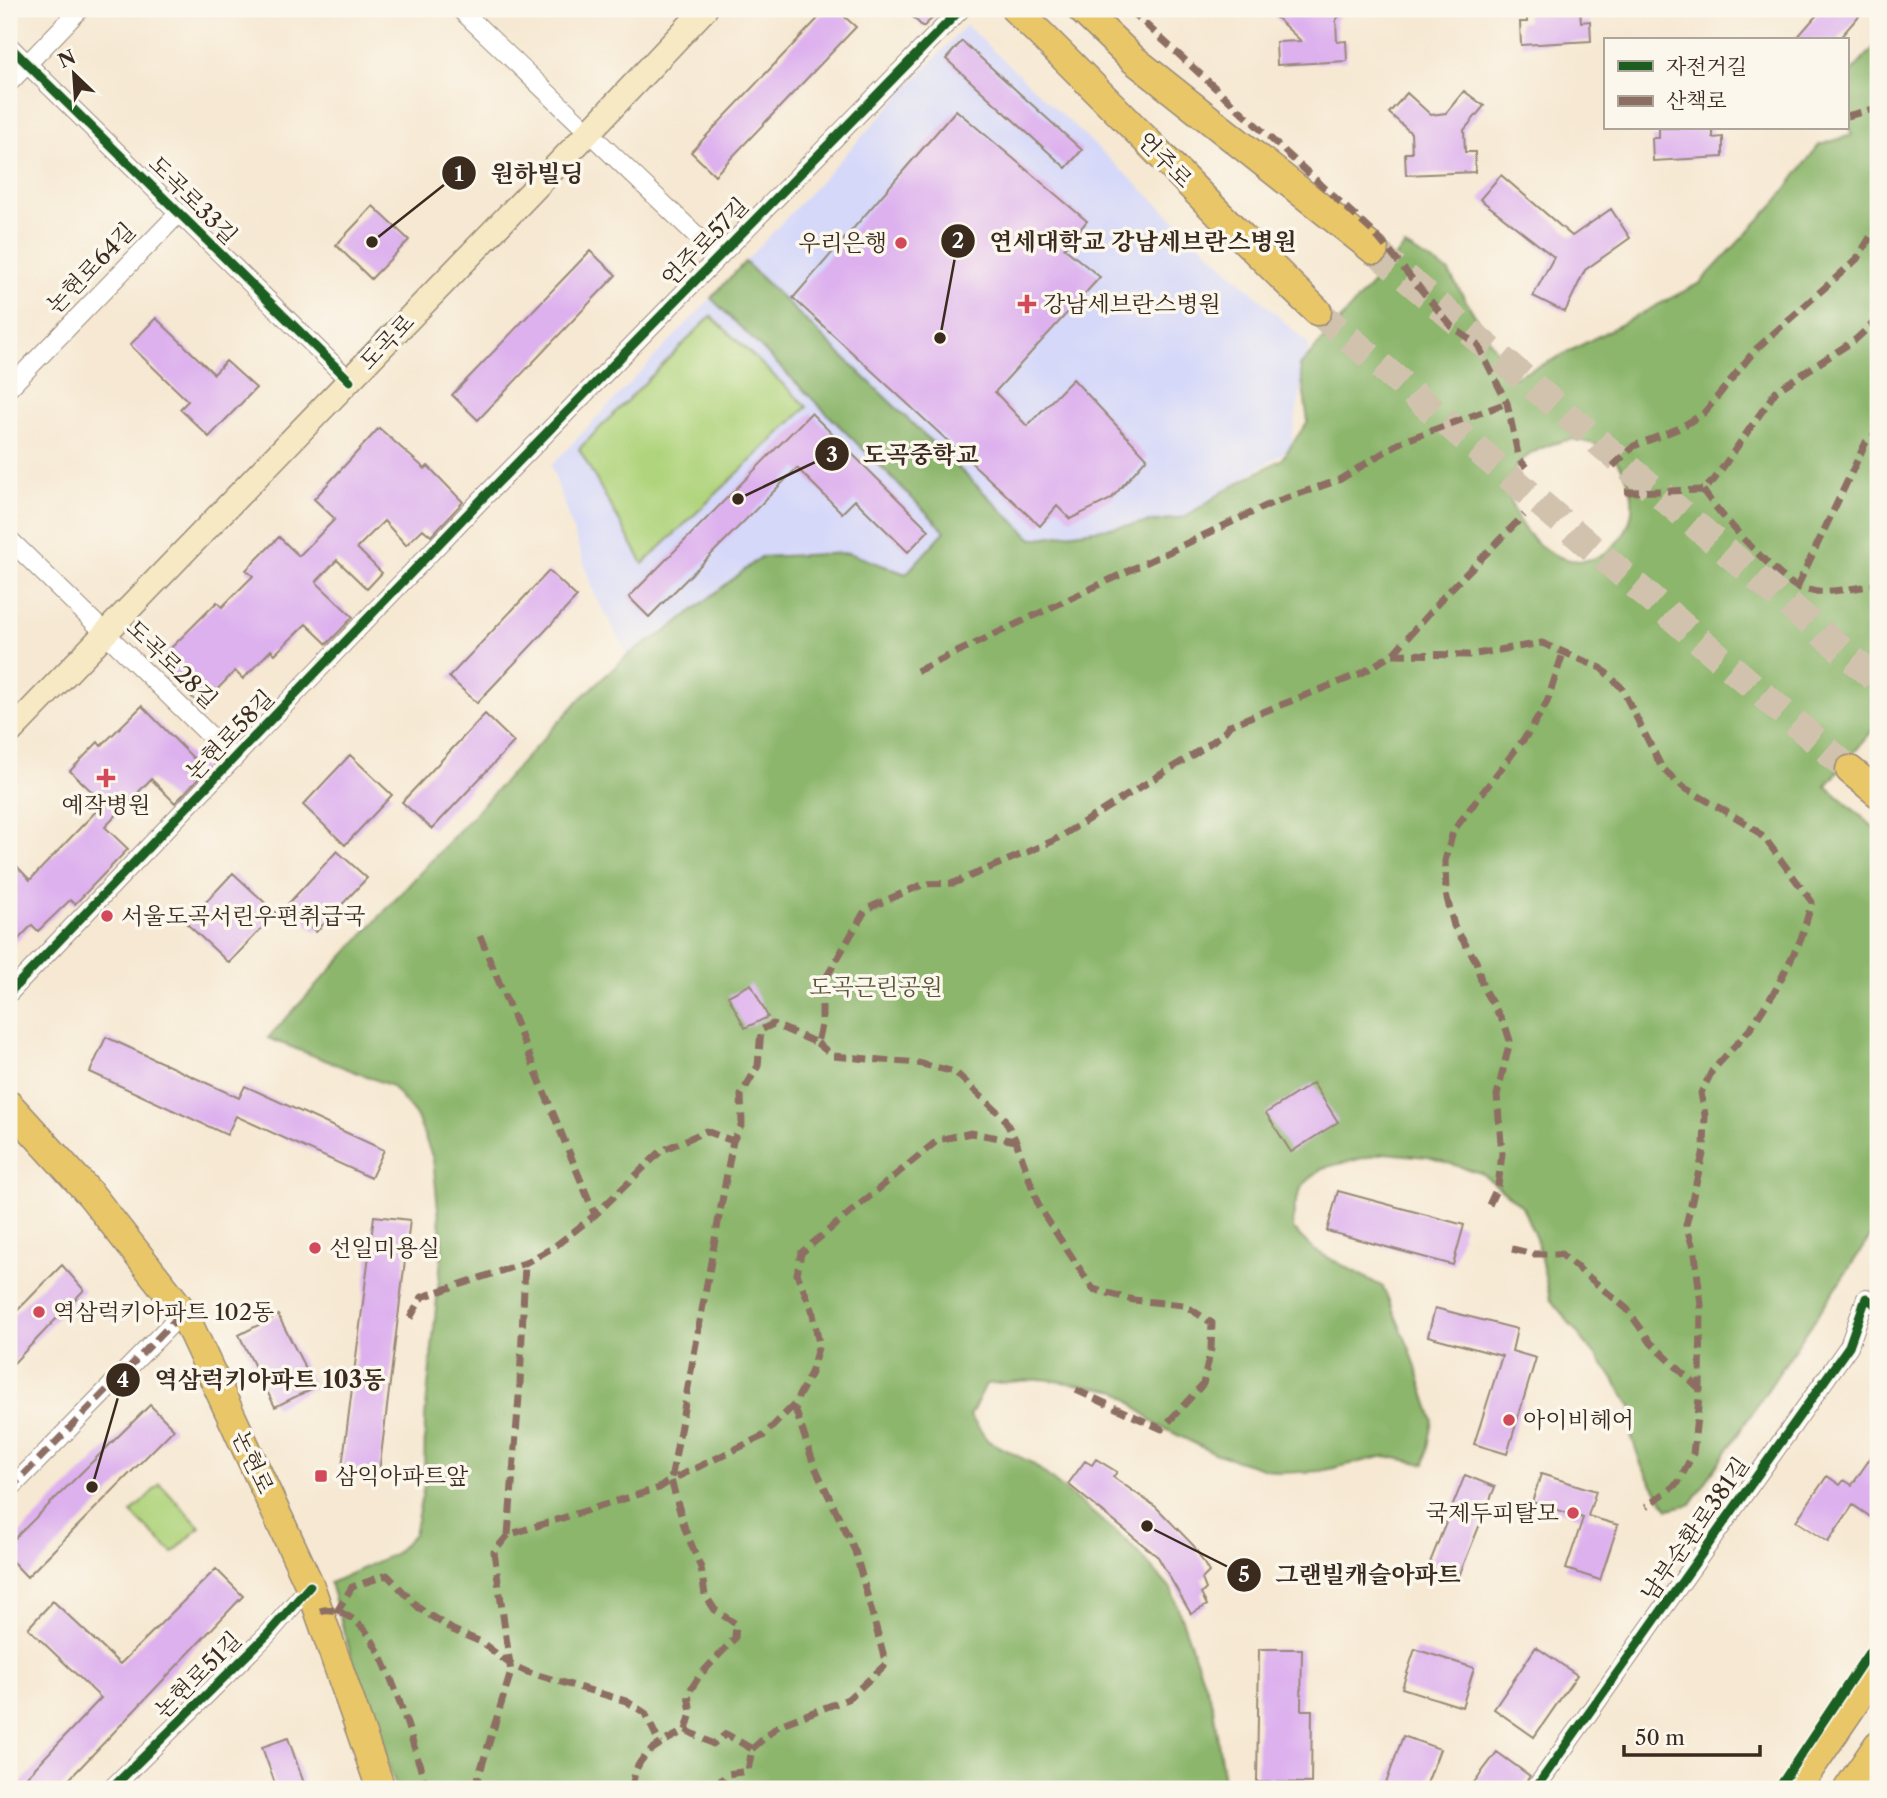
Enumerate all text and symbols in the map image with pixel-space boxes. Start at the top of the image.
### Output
north arrow [38,38,108,108]
legend [1604,38,1848,130]
text: N [55,45,79,73]
text: 자전거길 [1666,54,1747,79]
text: 산책로 [1666,88,1727,113]
street label: 언주로 [1132,126,1198,194]
street label: 도곡로33길 [143,150,243,250]
callout: 원하빌딩 [442,151,597,196]
text: 원하빌딩 [491,159,583,188]
text: 1 [454,161,464,186]
street label: 언주로57길 [656,192,754,292]
street label: 논현로64길 [41,217,141,319]
callout: 연세대학교 강남세브란스병원 [940,219,1311,264]
text: 연세대학교 강남세브란스병원 [989,227,1297,256]
text: 2 [952,228,964,253]
place label: 우리은행 [798,229,887,257]
marker: 우리은행 [893,235,909,251]
place label: 강남세브란스병원 [1043,290,1221,318]
marker: 강남세브란스병원 [1017,294,1037,314]
street label: 도곡로 [354,308,420,376]
callout: 도곡중학교 [814,432,993,477]
text: 도곡중학교 [863,440,979,469]
text: 3 [826,442,838,467]
street label: 도곡로28길 [121,614,223,714]
street label: 논현로58길 [180,684,280,786]
marker: 예작병원 [96,768,116,788]
place label: 예작병원 [62,791,150,819]
place label: 서울도곡서린우편취급국 [121,902,365,930]
marker: 서울도곡서린우편취급국 [99,908,115,924]
park label: 도곡근린공원 [809,973,943,1001]
place label: 선일미용실 [329,1234,440,1262]
marker: 선일미용실 [307,1240,323,1256]
place label: 역삼럭키아파트 102동 [53,1298,274,1326]
marker: 역삼럭키아파트 102동 [31,1304,47,1320]
callout: 역삼럭키아파트 103동 [106,1357,400,1402]
text: 역삼럭키아파트 103동 [155,1365,385,1394]
text: 4 [117,1367,129,1392]
place label: 아이비헤어 [1523,1406,1634,1434]
marker: 아이비헤어 [1501,1412,1517,1428]
street label: 논현로 [226,1426,280,1498]
street label: 남부순환로381길 [1635,1452,1755,1606]
place label: 삼익아파트앞 [335,1462,469,1490]
marker: 삼익아파트앞 [313,1468,329,1484]
place label: 국제두피탈모 [1426,1499,1559,1527]
marker: 국제두피탈모 [1565,1505,1581,1521]
callout: 그랜빌캐슬아파트 [1227,1552,1475,1597]
text: 그랜빌캐슬아파트 [1275,1560,1461,1589]
text: 5 [1238,1562,1250,1587]
street label: 논현로51길 [149,1626,247,1724]
scale bar [1624,1714,1761,1758]
text: 50 m [1635,1725,1685,1750]

